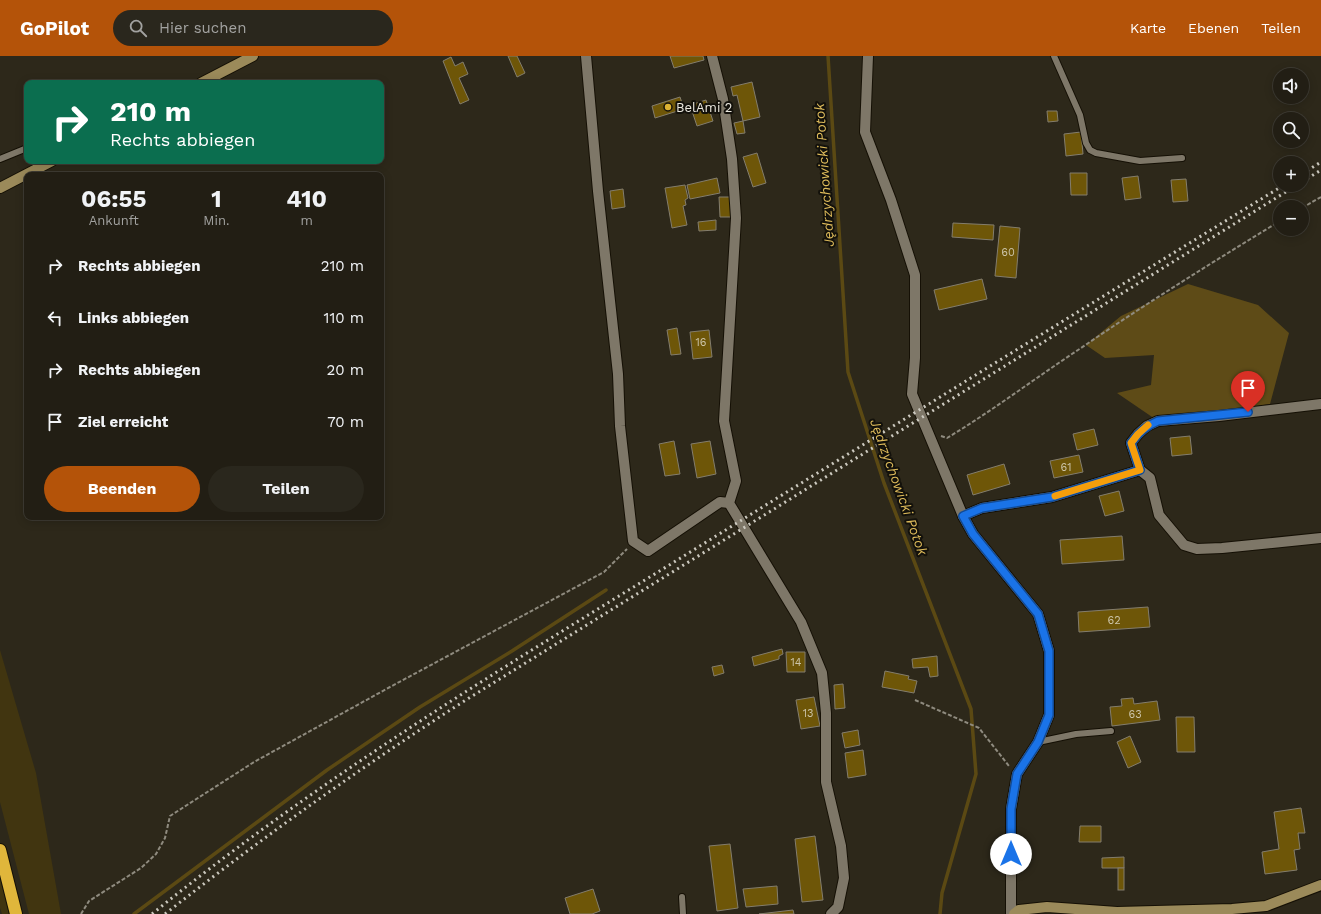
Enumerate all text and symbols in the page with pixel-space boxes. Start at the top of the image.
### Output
search box [113,10,393,46]
text: GoPilot [20,17,89,40]
icon: search [127,17,149,39]
text: Hier suchen [159,19,246,37]
text: Karte [1130,20,1166,36]
text: Ebenen [1188,20,1239,36]
text: Teilen [1261,20,1301,36]
map controls [1273,68,1309,236]
button: sound [1273,68,1309,104]
text: 210 m [110,95,191,128]
icon: right [44,96,96,148]
place label: BelAmi 2 [676,100,732,115]
marker: BelAmi 2 [663,102,673,112]
water label: Jędrzychowicki Potok [811,102,837,247]
button: search [1273,112,1309,148]
text: Rechts abbiegen [110,129,255,150]
button: + [1273,156,1309,192]
text: 06:55 [81,185,146,213]
text: 1 [211,185,222,213]
text: 410 [286,185,327,213]
button: − [1273,200,1309,236]
text: Ankunft [89,213,139,228]
text: Min. [203,213,229,228]
text: m [300,213,313,228]
house number: 60 [1001,246,1015,259]
icon: right [44,255,66,277]
text: Rechts abbiegen [78,257,200,275]
text: 210 m [321,257,364,275]
icon: left [44,307,66,329]
text: Links abbiegen [78,309,189,327]
text: 110 m [324,309,364,327]
house number: 16 [696,336,707,349]
icon: right [44,359,66,381]
text: Rechts abbiegen [78,361,200,379]
text: 20 m [327,361,364,379]
pin [1231,371,1265,412]
icon: arrive [1237,377,1259,399]
icon: arrive [44,411,66,433]
text: Ziel erreicht [78,413,168,431]
text: 70 m [327,413,364,431]
water label: Jędrzychowicki Potok [867,417,931,558]
house number: 61 [1061,461,1071,474]
button: Beenden [44,466,200,512]
button: Teilen [208,466,364,512]
house number: 62 [1107,614,1121,627]
house number: 14 [790,656,802,669]
house number: 13 [803,707,813,720]
house number: 63 [1128,708,1142,721]
position arrow [990,833,1032,875]

